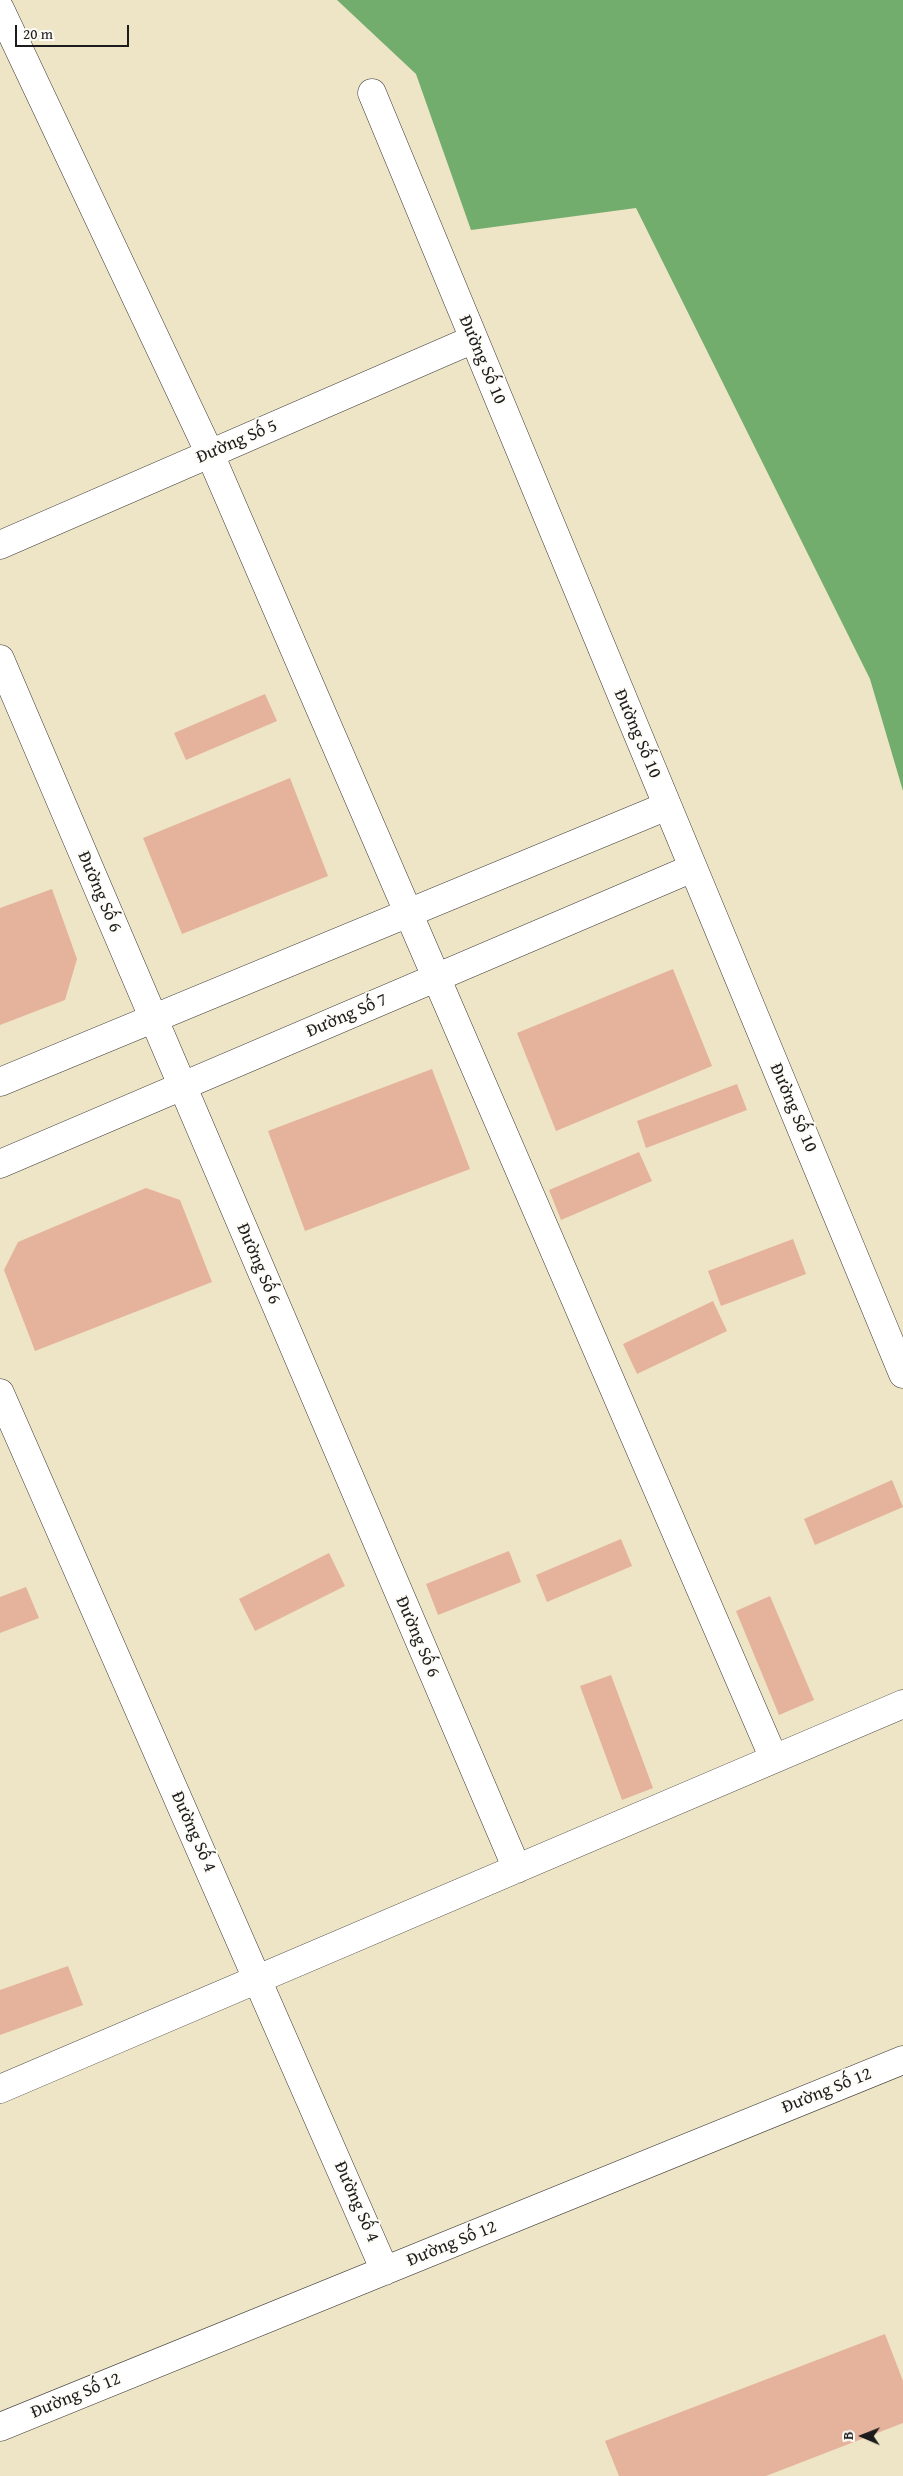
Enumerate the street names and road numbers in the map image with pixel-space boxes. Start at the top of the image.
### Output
street label: Đường Số 10 [454,312,510,408]
street label: Đường Số 5 [193,415,281,469]
street label: Đường Số 10 [609,686,665,782]
street label: Đường Số 6 [72,848,126,936]
street label: Đường Số 7 [303,989,391,1043]
street label: Đường Số 10 [765,1060,821,1156]
street label: Đường Số 6 [231,1220,285,1308]
street label: Đường Số 6 [390,1593,444,1681]
street label: Đường Số 4 [166,1788,220,1876]
street label: Đường Số 12 [779,2063,875,2119]
street label: Đường Số 4 [329,2158,383,2246]
street label: Đường Số 12 [404,2216,500,2272]
street label: Đường Số 12 [28,2368,124,2424]

